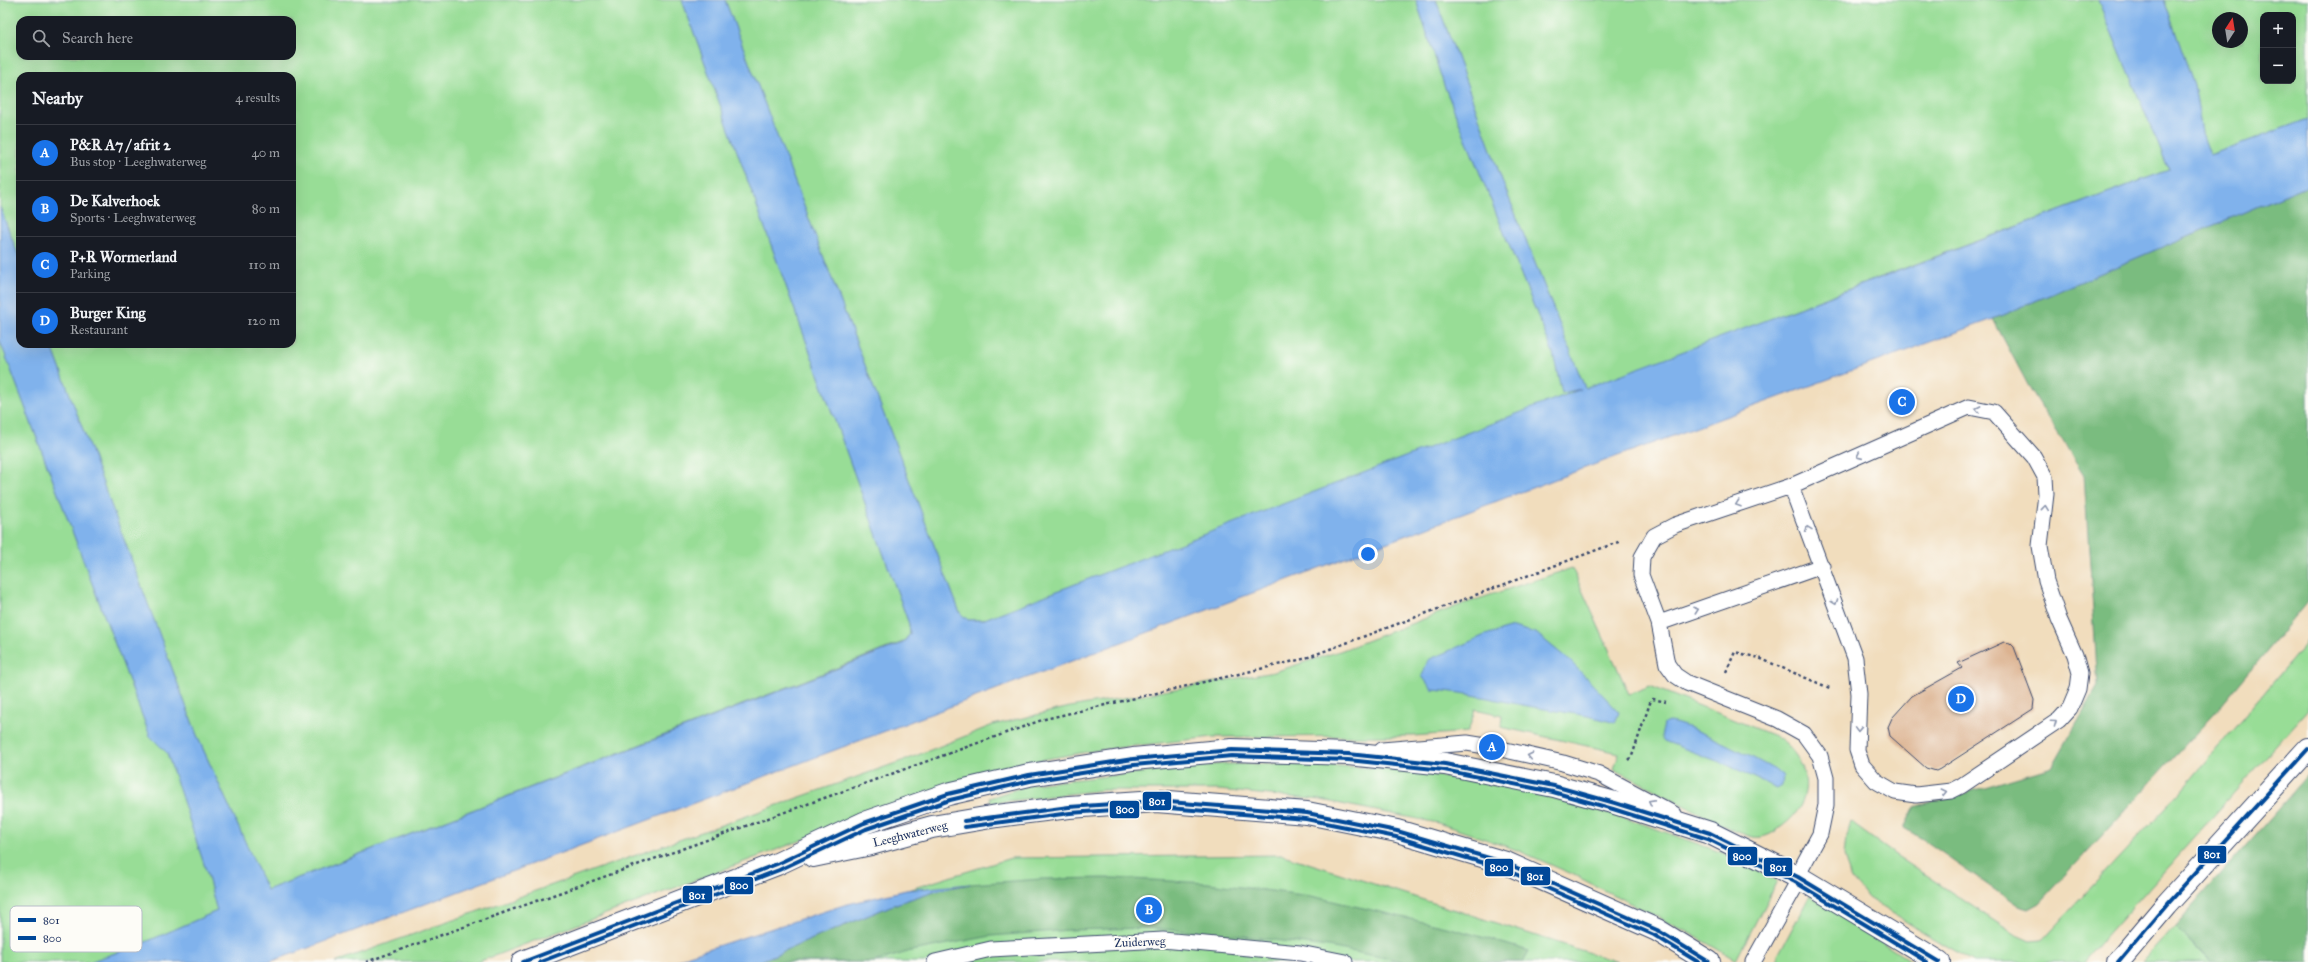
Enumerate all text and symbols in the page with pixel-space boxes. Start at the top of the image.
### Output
north arrow [2212,12,2248,48]
map controls [2260,12,2296,84]
button: + [2260,12,2296,48]
search box [16,16,296,60]
icon: search [30,27,52,49]
text: Search here [62,29,133,47]
button: − [2260,48,2296,84]
text: Nearby [32,88,83,109]
text: 4 results [235,90,280,106]
text: P&R A7 / afrit 2 [70,136,171,154]
text: A [41,145,49,161]
text: 40 m [251,145,280,161]
text: Bus stop · Leeghwaterweg [70,154,206,170]
text: De Kalverhoek [70,192,160,210]
text: B [41,201,49,217]
text: 80 m [252,201,280,217]
text: Sports · Leeghwaterweg [70,210,196,226]
text: P+R Wormerland [70,248,177,266]
text: C [41,257,49,273]
text: 110 m [248,257,280,273]
text: Parking [70,266,110,282]
text: Burger King [70,304,146,322]
text: D [40,313,50,329]
text: 120 m [247,313,280,329]
text: Restaurant [70,322,128,338]
pin: C [1889,387,1915,417]
one-way arrow [1975,405,1981,414]
one-way arrow [1855,451,1863,459]
one-way arrow [1734,499,1741,507]
one-way arrow [2040,505,2049,511]
one-way arrow [1804,526,1812,533]
your location [1358,544,1378,564]
one-way arrow [1831,599,1839,606]
one-way arrow [1692,607,1699,615]
pin: D [1948,684,1974,714]
one-way arrow [2049,721,2056,728]
one-way arrow [1853,726,1862,732]
pin: A [1479,732,1505,762]
one-way arrow [1527,752,1533,760]
one-way arrow [1941,789,1948,797]
line badge: 801 [1142,791,1172,811]
text: 801 [1149,795,1166,808]
one-way arrow [1648,799,1655,806]
line badge: 800 [1109,800,1140,819]
text: 800 [1116,803,1135,816]
street label: Leeghwaterweg [871,818,949,851]
line badge: 801 [2197,845,2227,864]
line badge: 800 [1727,846,1758,866]
text: 801 [2204,848,2221,861]
text: 800 [1733,850,1752,863]
line badge: 801 [1763,857,1793,877]
line badge: 800 [1484,858,1514,877]
text: 800 [1490,861,1509,874]
text: 801 [1770,861,1787,874]
line badge: 801 [1520,866,1551,886]
text: 801 [1527,870,1544,883]
line badge: 800 [724,876,754,895]
text: 800 [730,879,749,892]
line badge: 801 [682,885,713,904]
text: 801 [689,889,706,902]
pin: B [1136,895,1162,925]
legend [10,906,142,952]
text: 801 [43,914,60,927]
text: 800 [43,932,62,945]
street label: Zuiderweg [1114,934,1166,951]

